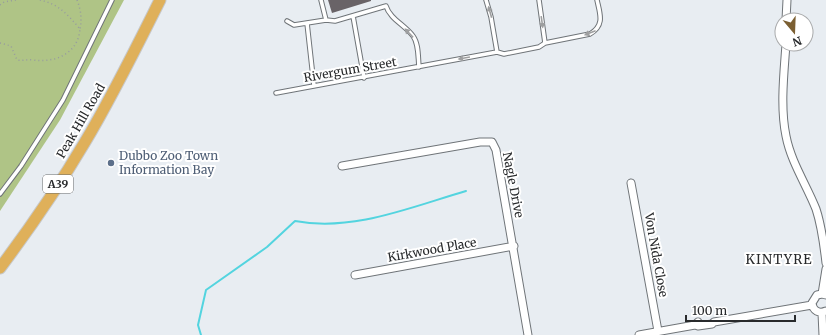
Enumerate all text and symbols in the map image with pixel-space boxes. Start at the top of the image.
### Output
one-way arrow [487,6,493,18]
north arrow [774,12,814,52]
one-way arrow [539,16,545,28]
one-way arrow [405,28,414,38]
one-way arrow [583,30,595,36]
text: N [791,33,804,50]
street label: Rivergum Street [302,54,398,85]
one-way arrow [457,56,470,62]
street label: Peak Hill Road [53,81,108,161]
place label: Dubbo Zoo Town Information Bay [119,148,218,177]
street label: Nagle Drive [500,151,527,219]
marker: Dubbo Zoo Town Information Bay [106,158,116,168]
road number: A39 [43,175,73,193]
street label: Von Nida Close [642,211,671,298]
street label: Kirkwood Place [386,234,478,265]
district label: KINTYRE [746,251,812,268]
scale bar [686,297,795,323]
text: 100 m [692,303,727,318]

